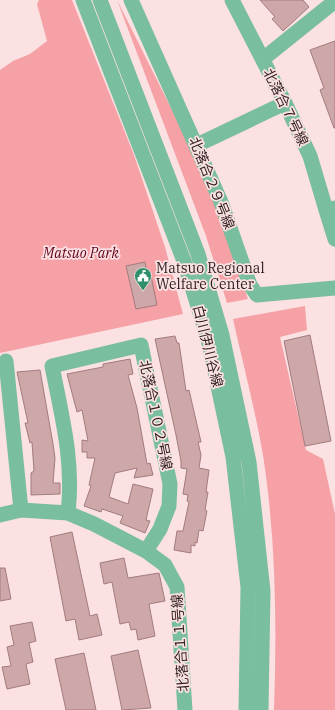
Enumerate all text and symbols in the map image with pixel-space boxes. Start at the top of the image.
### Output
street label: 北落合７号線 [259,65,313,149]
street label: 北落合２９号線 [185,134,239,232]
park label: Matsuo Park [42,244,119,262]
place label: Matsuo Regional Welfare Center [156,259,265,293]
public building icon: Matsuo Regional Welfare Center [133,266,153,291]
street label: 白川伊川谷線 [189,303,227,389]
street label: 北落合１０２号線 [136,358,176,472]
street label: 北落合１１号線 [168,593,192,693]

